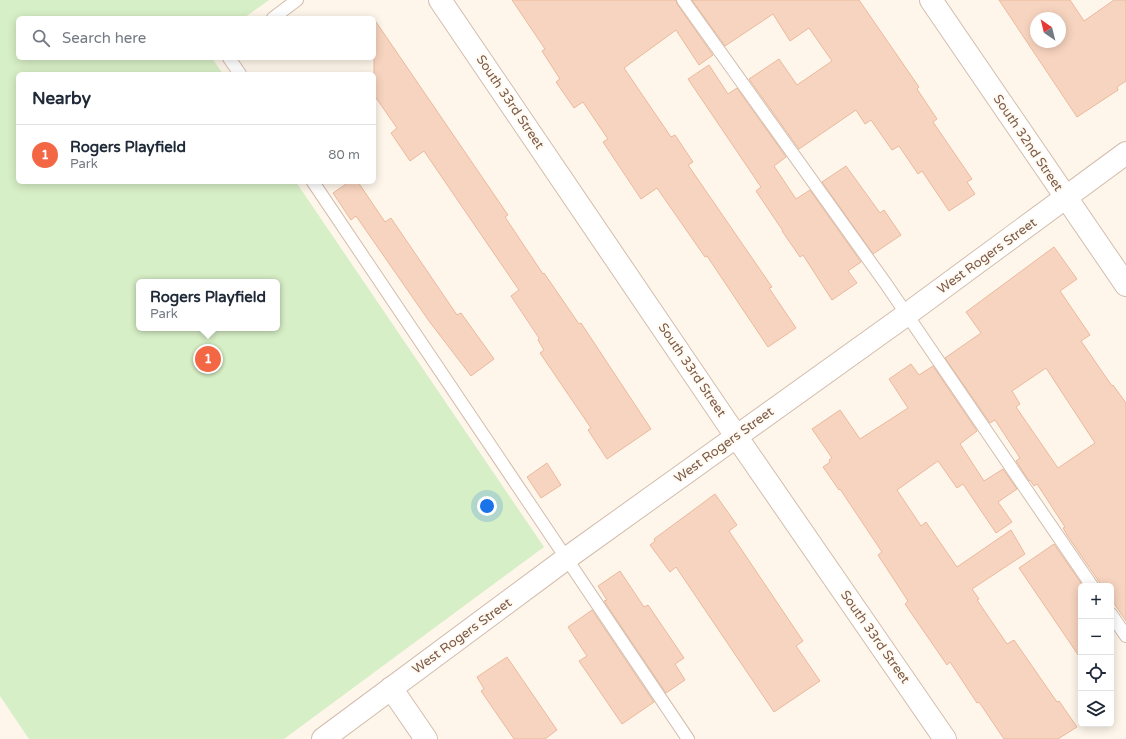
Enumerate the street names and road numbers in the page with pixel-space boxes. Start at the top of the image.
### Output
street label: South 33rd Street [473,52,547,152]
street label: South 32nd Street [990,92,1066,194]
street label: West Rogers Street [934,215,1040,297]
street label: South 33rd Street [655,320,729,420]
street label: West Rogers Street [671,404,777,486]
street label: South 33rd Street [837,587,913,687]
street label: West Rogers Street [409,595,515,677]

